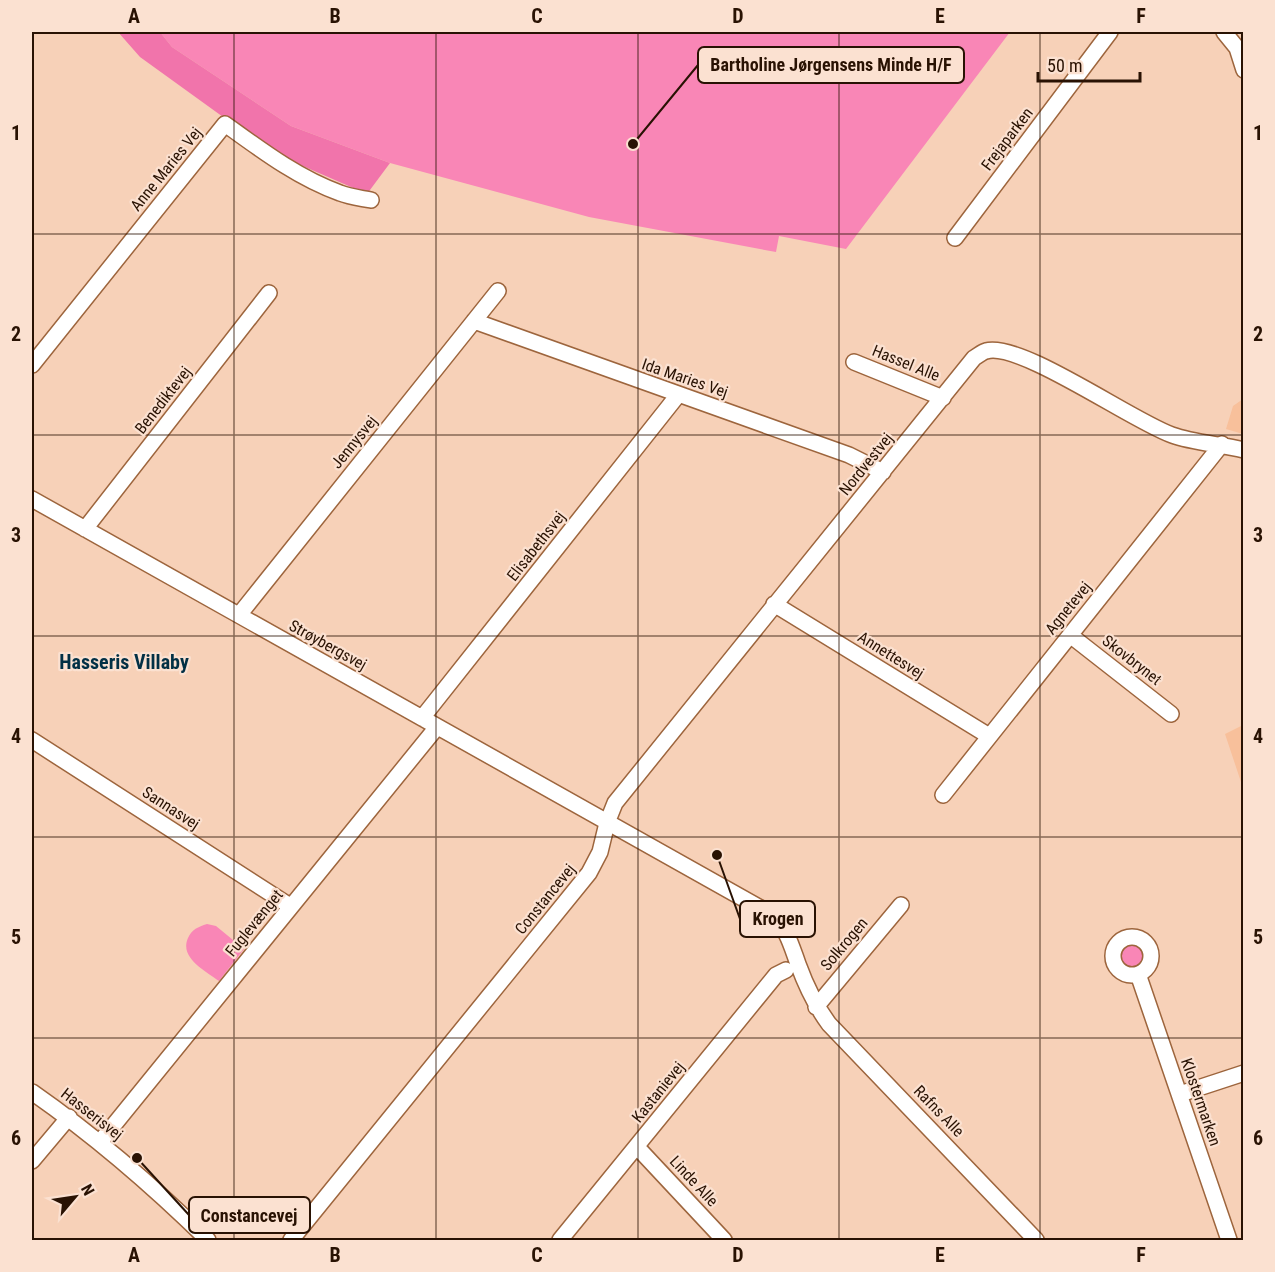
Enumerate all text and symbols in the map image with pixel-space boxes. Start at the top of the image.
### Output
text: A [128,4,140,28]
text: B [329,4,341,28]
text: C [531,4,543,28]
text: D [732,4,744,28]
text: E [935,4,945,28]
text: F [1136,4,1146,28]
scale bar [1038,45,1140,83]
callout: Bartholine Jørgensens Minde H/F [698,47,964,83]
text: Bartholine Jørgensens Minde H/F [710,54,952,75]
text: 50 m [1047,55,1082,76]
street label: Frejaparken [977,104,1037,174]
text: 1 [11,121,21,145]
text: 1 [1253,121,1263,145]
street label: Anne Maries Vej [126,123,206,215]
text: 2 [11,322,21,346]
text: 2 [1253,322,1263,346]
street label: Hassel Alle [869,341,943,385]
street label: Ida Maries Vej [639,354,731,402]
street label: Benediktevej [131,363,195,437]
street label: Jennysvej [327,412,381,472]
street label: Nordvestvej [835,429,897,499]
street label: Elisabethsvej [503,507,569,585]
text: 3 [11,523,21,547]
text: 3 [1253,523,1263,547]
street label: Agnetevej [1041,578,1095,638]
street label: Strøybergsvej [286,616,370,674]
street label: Annettesvej [854,627,928,683]
street label: Skovbrynet [1099,631,1166,689]
district label: Hasseris Villaby [59,650,189,674]
text: 4 [11,724,21,748]
text: 4 [1253,724,1263,748]
street label: Sannasvej [139,783,203,833]
street label: Constancevej [511,860,579,938]
street label: Fuglevænget [221,885,287,960]
callout: Krogen [740,901,815,937]
text: Krogen [752,908,804,929]
street label: Solkrogen [816,914,872,974]
text: 5 [11,925,21,949]
text: 5 [1253,925,1263,949]
street label: Klostermarken [1177,1056,1225,1148]
street label: Kastanievej [628,1058,688,1126]
street label: Rafns Alle [910,1081,968,1141]
street label: Hasserisvej [57,1084,127,1144]
text: 6 [11,1126,21,1150]
text: 6 [1253,1126,1263,1150]
street label: Linde Alle [666,1152,722,1210]
north arrow [45,1167,105,1227]
text: N [77,1181,98,1199]
callout: Constancevej [189,1197,310,1233]
text: Constancevej [201,1205,297,1226]
text: A [128,1243,140,1267]
text: B [329,1243,341,1267]
text: C [531,1243,543,1267]
text: D [732,1243,744,1267]
text: E [935,1243,945,1267]
text: F [1136,1243,1146,1267]

